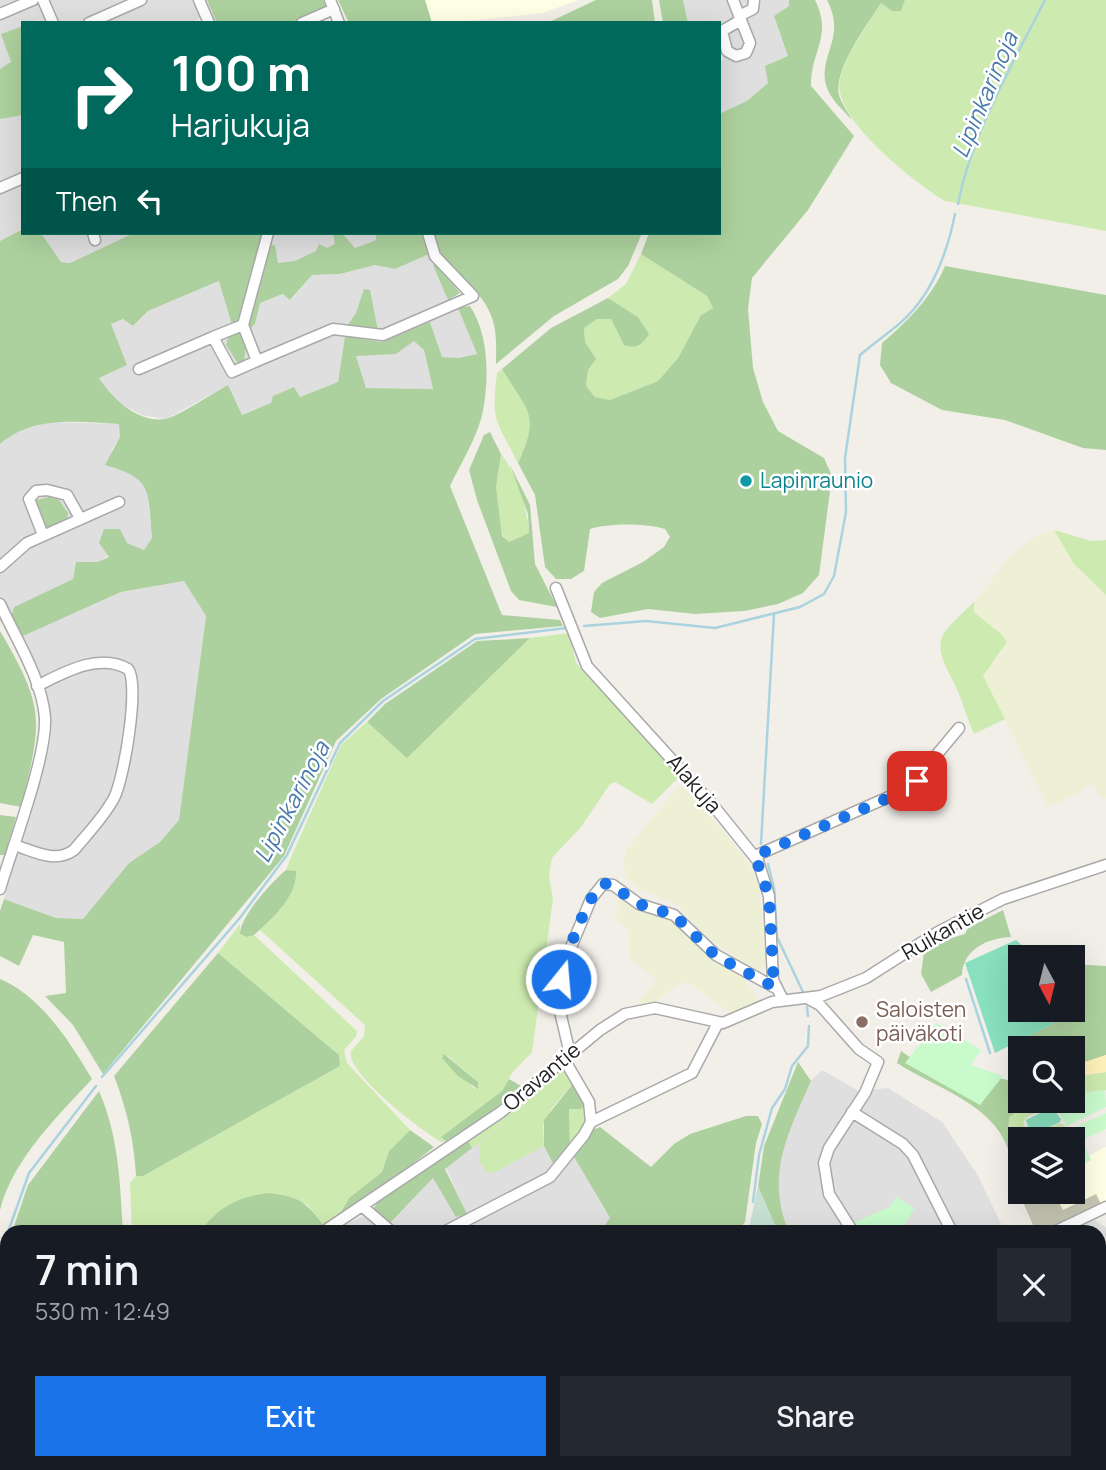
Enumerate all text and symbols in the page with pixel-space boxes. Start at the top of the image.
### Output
water label: Lipinkarinoja [943,26,1025,162]
text: 100 m [171,39,311,106]
icon: right [56,49,147,140]
text: Harjukuja [171,103,310,147]
icon: left [131,182,169,220]
text: Then [56,183,117,219]
place label: Lapinraunio [760,466,873,494]
marker: Lapinraunio [738,473,754,489]
water label: Lipinkarinoja [246,734,337,868]
street label: Alakuja [661,748,728,819]
pin [887,751,947,811]
icon: arrive [898,762,936,800]
street label: Ruikantie [896,896,989,966]
position arrow [524,942,598,1016]
north arrow [1008,945,1085,1022]
map controls [1008,945,1085,1204]
place label: Saloisten päiväkoti [876,995,966,1047]
marker: Saloisten päiväkoti [854,1014,870,1030]
street label: Oravantie [497,1036,586,1117]
button: search [1008,1036,1085,1113]
button: layers [1008,1127,1085,1204]
text: 7 min [35,1240,139,1298]
button: close [997,1248,1071,1322]
text: 530 m · 12:49 [35,1295,170,1327]
button: Exit [35,1376,546,1456]
button: Share [560,1376,1071,1456]

